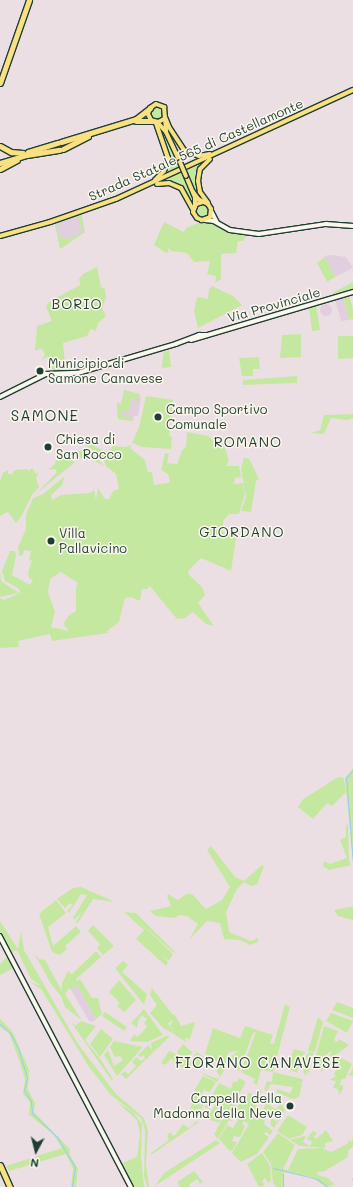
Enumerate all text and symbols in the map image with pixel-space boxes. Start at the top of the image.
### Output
street label: Strada Statale 565 di Castellamonte [86,95,306,205]
street label: Via Provinciale [226,284,322,326]
district label: BORIO [52,296,102,312]
place label: Municipio di Samone Canavese [48,356,163,387]
marker: Municipio di Samone Canavese [35,366,45,376]
place label: Campo Sportivo Comunale [166,402,267,433]
district label: SAMONE [11,407,79,425]
marker: Campo Sportivo Comunale [153,412,163,422]
place label: Chiesa di San Rocco [56,432,122,463]
district label: ROMANO [214,434,282,450]
marker: Chiesa di San Rocco [43,442,53,452]
district label: GIORDANO [199,524,285,540]
place label: Villa Pallavicino [59,526,127,557]
marker: Villa Pallavicino [46,536,56,546]
district label: FIORANO CANAVESE [175,1054,341,1072]
place label: Cappella della Madonna della Neve [153,1091,282,1122]
marker: Cappella della Madonna della Neve [285,1101,295,1111]
north arrow [16,1131,56,1171]
text: N [29,1155,40,1171]

